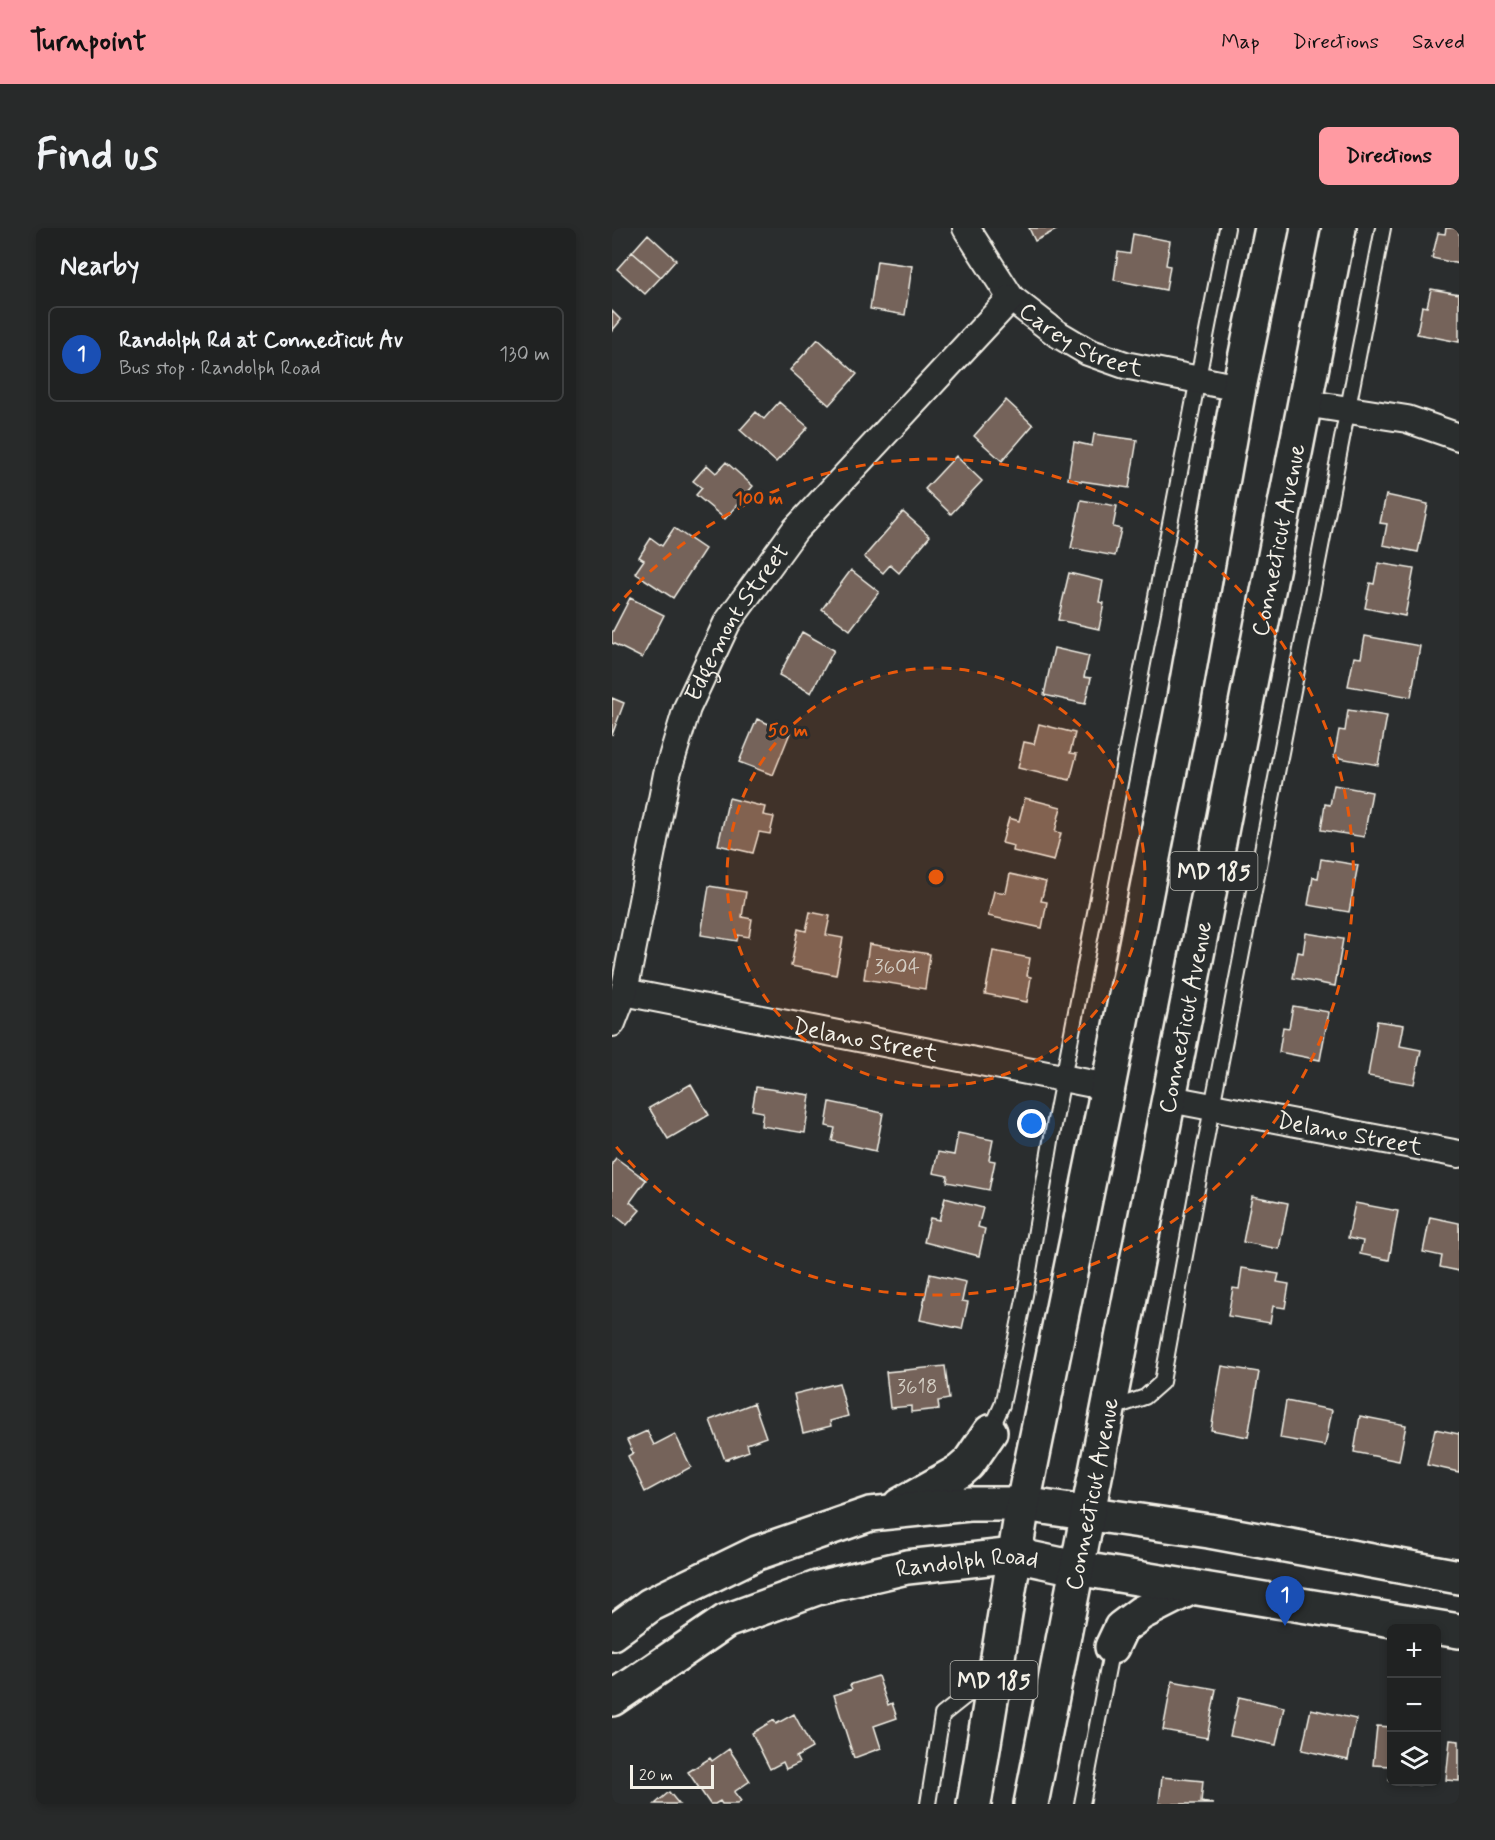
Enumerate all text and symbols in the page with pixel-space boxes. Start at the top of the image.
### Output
text: Turnpoint [30,24,146,61]
text: Map [1221,28,1260,56]
text: Directions [1293,28,1379,56]
text: Saved [1412,28,1465,56]
button: Directions [1319,127,1459,185]
text: Find us [36,129,158,184]
text: Nearby [60,250,139,284]
street label: Carey Street [1012,296,1145,385]
text: Randolph Rd at Connecticut Av [119,327,403,355]
text: 1 [77,341,86,368]
text: 130 m [499,341,550,368]
text: Bus stop · Randolph Road [119,355,321,382]
street label: Connecticut Avenue [1246,441,1314,639]
text: 100 m [735,487,783,511]
street label: Edgemont Street [678,538,797,707]
text: 50 m [768,719,808,743]
road number: MD 185 [1170,852,1258,890]
centre of rings [926,867,946,887]
street label: Connecticut Avenue [1152,918,1220,1116]
house number: 3604 [874,953,920,981]
street label: Delano Street [790,1011,940,1070]
street label: Delano Street [1274,1106,1425,1164]
your location [1017,1109,1046,1138]
house number: 3618 [896,1373,938,1401]
street label: Connecticut Avenue [1059,1395,1127,1593]
street label: Randolph Road [893,1541,1041,1586]
pin: 1 [1266,1576,1304,1626]
map controls [1387,1624,1441,1786]
button: + [1387,1624,1441,1678]
road number: MD 185 [950,1661,1037,1699]
button: − [1387,1678,1441,1732]
button: layers [1387,1732,1441,1786]
scale bar [630,1762,714,1790]
text: 20 m [639,1765,673,1786]

